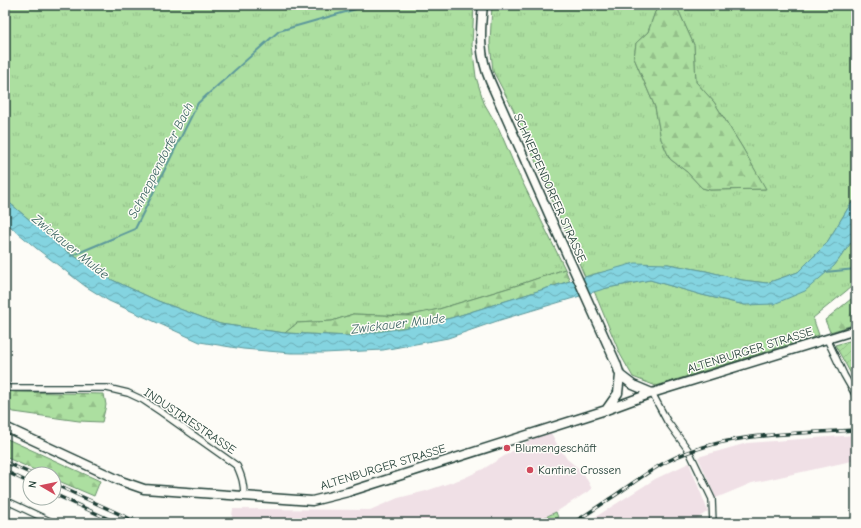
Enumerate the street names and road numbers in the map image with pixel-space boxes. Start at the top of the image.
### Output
street label: SCHNEPPENDORFER STRASSE [511,111,589,265]
street label: ALTENBURGER STRASSE [685,324,815,376]
street label: INDUSTRIESTRASSE [141,385,239,457]
street label: ALTENBURGER STRASSE [318,441,448,493]

